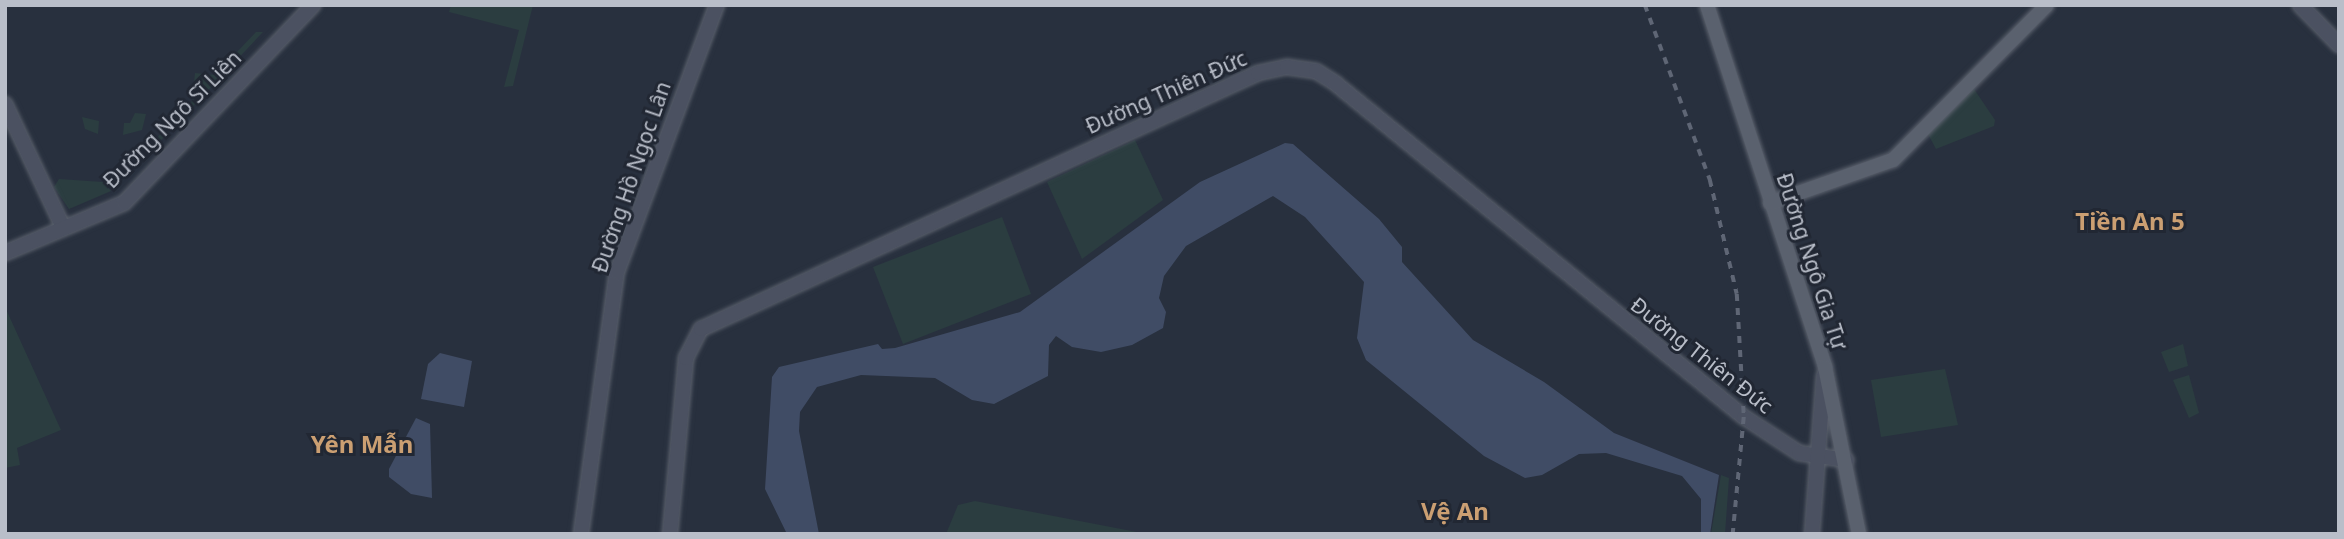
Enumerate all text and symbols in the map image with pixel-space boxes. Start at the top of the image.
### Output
street label: Đường Ngô Sĩ Liên [98,45,246,193]
street label: Đường Thiên Đức [1082,45,1250,139]
street label: Đường Hồ Ngọc Lân [586,78,676,276]
street label: Đường Ngô Gia Tự [1772,170,1852,352]
district label: Tiền An 5 [2075,207,2185,235]
street label: Đường Thiên Đức [1626,292,1778,418]
district label: Yên Mẫn [311,430,413,458]
district label: Vệ An [1421,497,1489,525]

